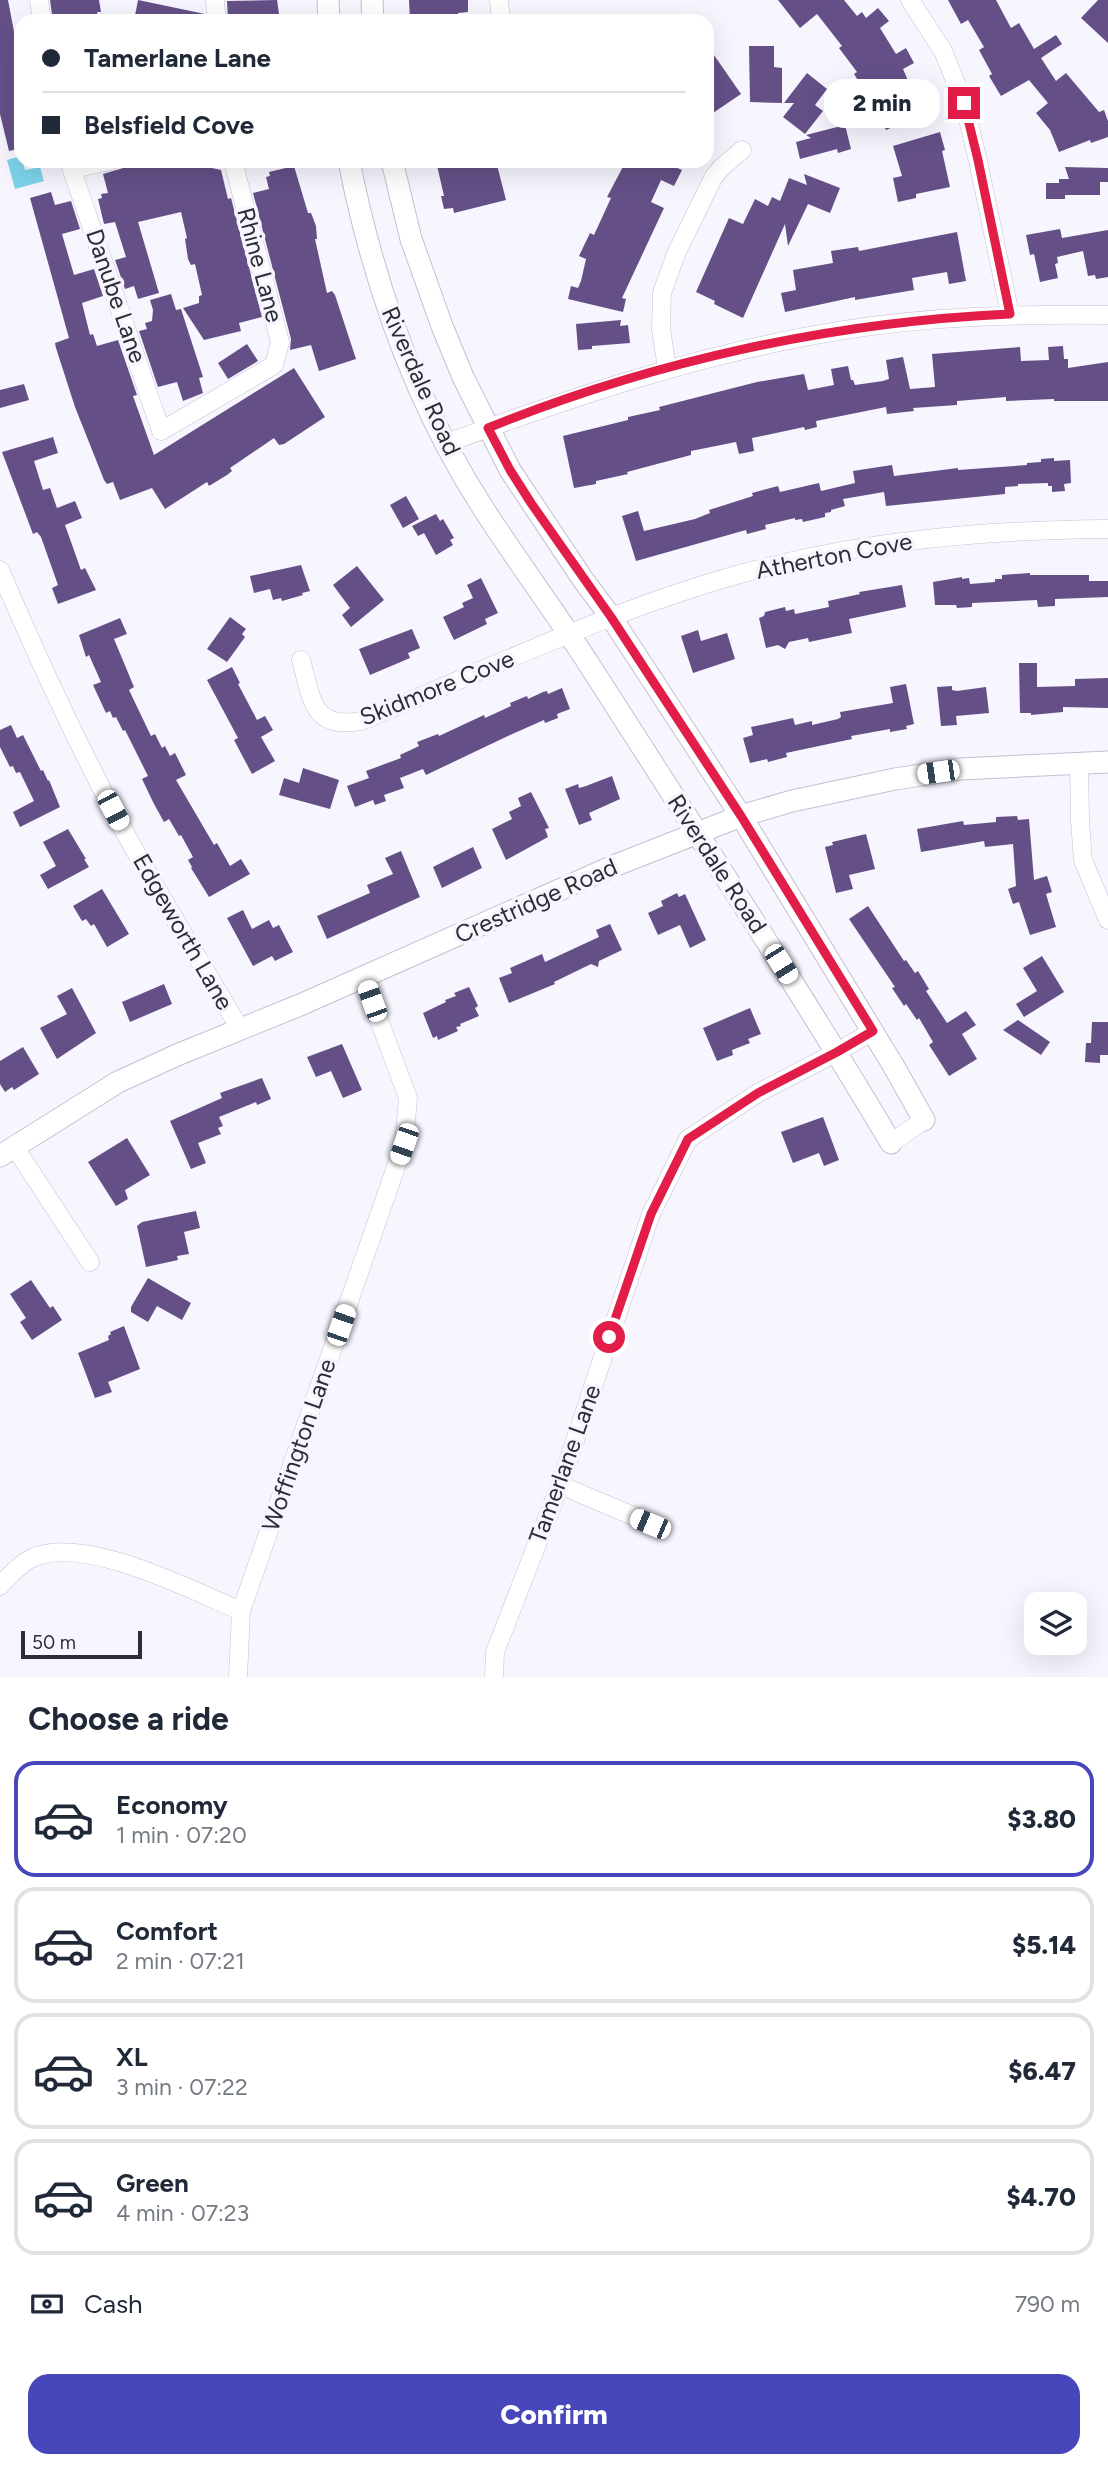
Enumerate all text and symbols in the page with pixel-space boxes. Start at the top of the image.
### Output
text: Tamerlane Lane [84,42,271,74]
callout: 2 min [824,78,940,128]
route end [948,87,980,119]
text: 2 min [853,89,911,117]
text: Belsfield Cove [84,109,254,141]
street label: Rhine Lane [231,204,290,325]
street label: Danube Lane [80,225,153,367]
street label: Riverdale Road [376,302,467,460]
street label: Atherton Cove [753,526,914,585]
street label: Skidmore Cove [355,643,518,732]
car [916,759,961,785]
car [94,787,133,833]
street label: Riverdale Road [662,789,773,939]
street label: Edgeworth Lane [127,849,240,1015]
street label: Crestridge Road [450,852,622,949]
car [761,941,802,987]
car [355,978,390,1024]
car [388,1121,421,1167]
car [325,1302,358,1348]
route start [593,1321,625,1353]
street label: Woffington Lane [255,1355,342,1535]
street label: Tamerlane Lane [522,1380,607,1547]
car [627,1506,674,1542]
map controls [1024,1592,1087,1655]
button: layers [1024,1592,1087,1655]
scale bar [21,1628,142,1660]
text: 50 m [32,1631,76,1654]
text: Choose a ride [28,1700,229,1738]
icon: car [32,1788,95,1851]
text: Economy [116,1789,228,1821]
text: $3.80 [1007,1803,1076,1835]
text: 1 min · 07:20 [116,1821,247,1849]
icon: car [32,1914,95,1977]
text: Comfort [116,1915,218,1947]
text: $5.14 [1012,1929,1076,1961]
text: 2 min · 07:21 [116,1947,245,1975]
icon: car [32,2040,95,2103]
text: XL [116,2041,148,2073]
text: $6.47 [1008,2055,1076,2087]
text: 3 min · 07:22 [116,2073,248,2101]
icon: car [32,2166,95,2229]
text: Green [116,2167,189,2199]
text: $4.70 [1007,2181,1076,2213]
text: 4 min · 07:23 [116,2199,249,2227]
icon: cash [28,2285,66,2323]
text: Cash [84,2288,143,2320]
text: 790 m [1015,2290,1080,2318]
button: Confirm [28,2374,1080,2454]

